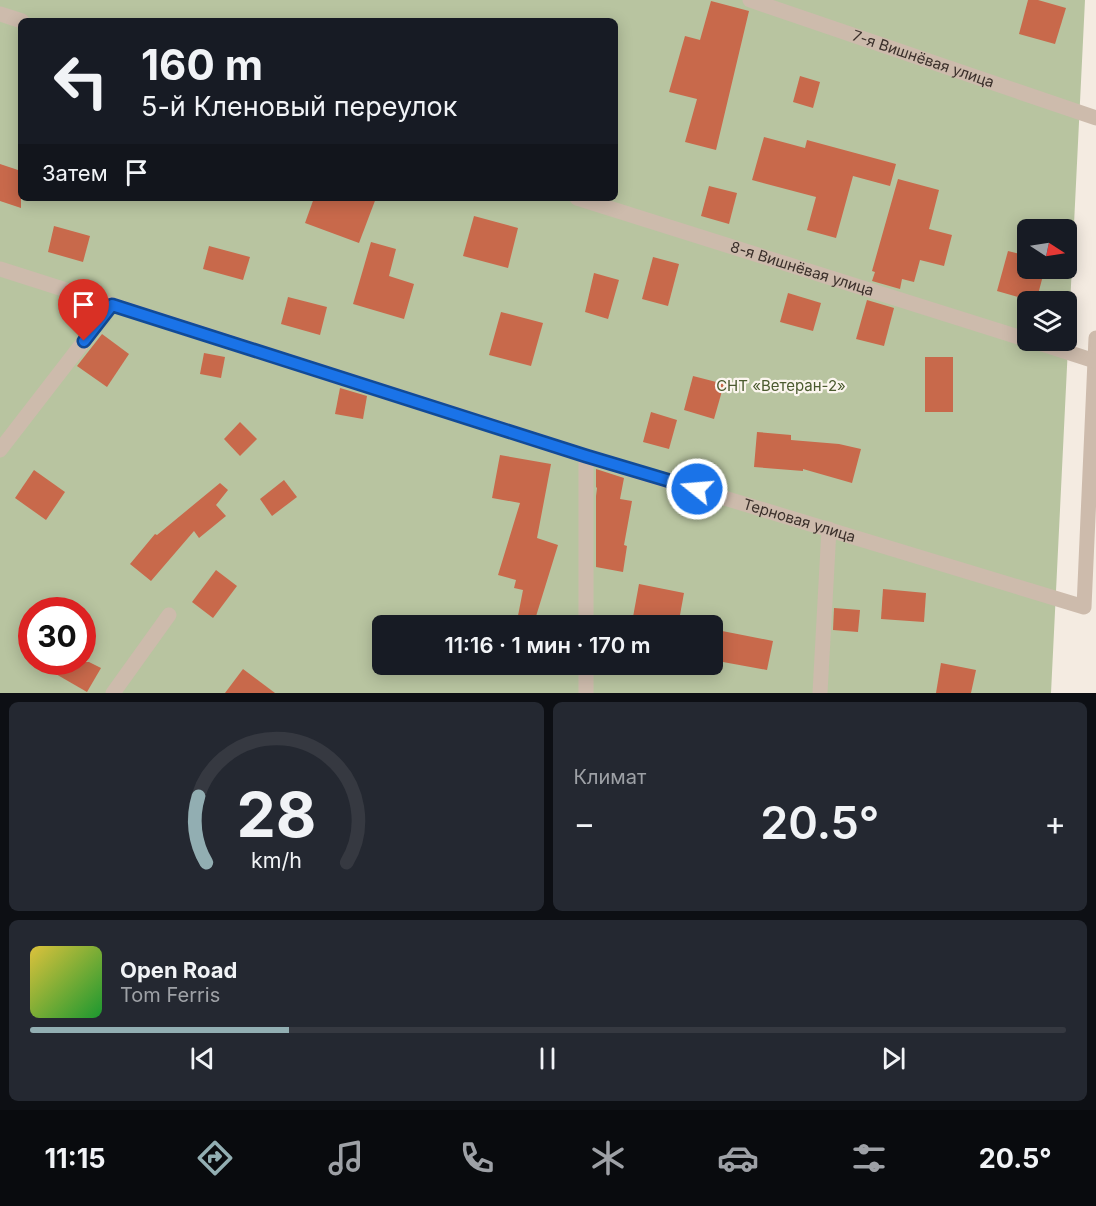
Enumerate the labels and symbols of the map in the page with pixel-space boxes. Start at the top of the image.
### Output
street label: 7-я Вишнёвая улица [850,26,997,92]
north arrow [1017,219,1077,279]
street label: 8-я Вишнёвая улица [728,237,876,300]
pin [58,279,109,341]
park label: СНТ «Ветеран-2» [716,376,846,395]
position arrow [665,457,729,521]
street label: Терновая улица [741,494,858,546]
speed limit sign: 30 [18,597,96,675]

